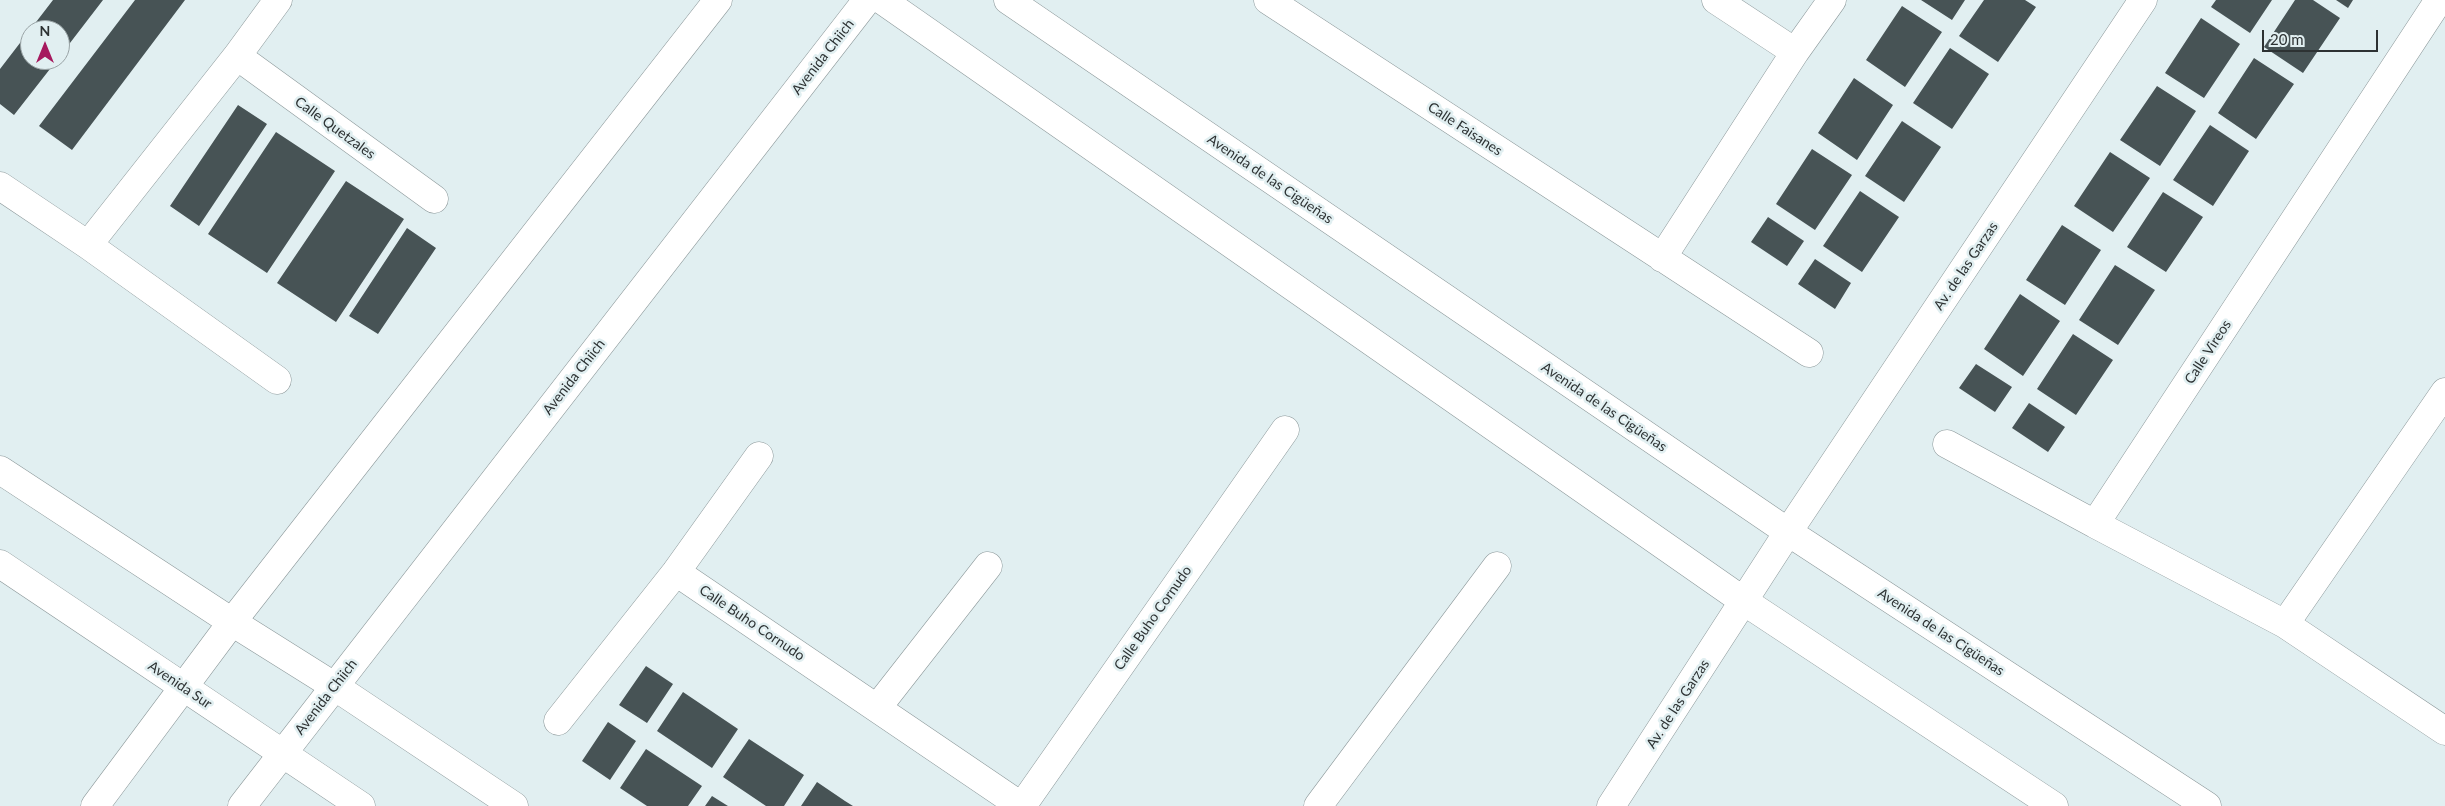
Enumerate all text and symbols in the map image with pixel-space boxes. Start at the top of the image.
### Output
street label: Avenida Chiich [788,16,858,98]
north arrow [20,20,70,70]
scale bar [2265,20,2381,52]
text: N [40,22,50,39]
text: 20 m [2270,30,2304,48]
street label: Calle Quetzales [292,93,378,163]
street label: Calle Faisanes [1425,99,1505,159]
street label: Avenida de las Cigüeñas [1204,131,1336,227]
street label: Av. de las Garzas [1930,219,2002,313]
street label: Calle Vireos [2181,317,2235,387]
street label: Avenida Chiich [539,336,609,418]
street label: Avenida de las Cigüeñas [1538,359,1670,455]
street label: Calle Buho Cornudo [1111,563,1195,673]
street label: Calle Buho Cornudo [696,581,808,665]
street label: Avenida de las Cigüeñas [1875,585,2007,679]
street label: Avenida Chiich [291,656,361,738]
street label: Av. de las Garzas [1643,656,1713,752]
street label: Avenida Sur [145,658,215,712]

